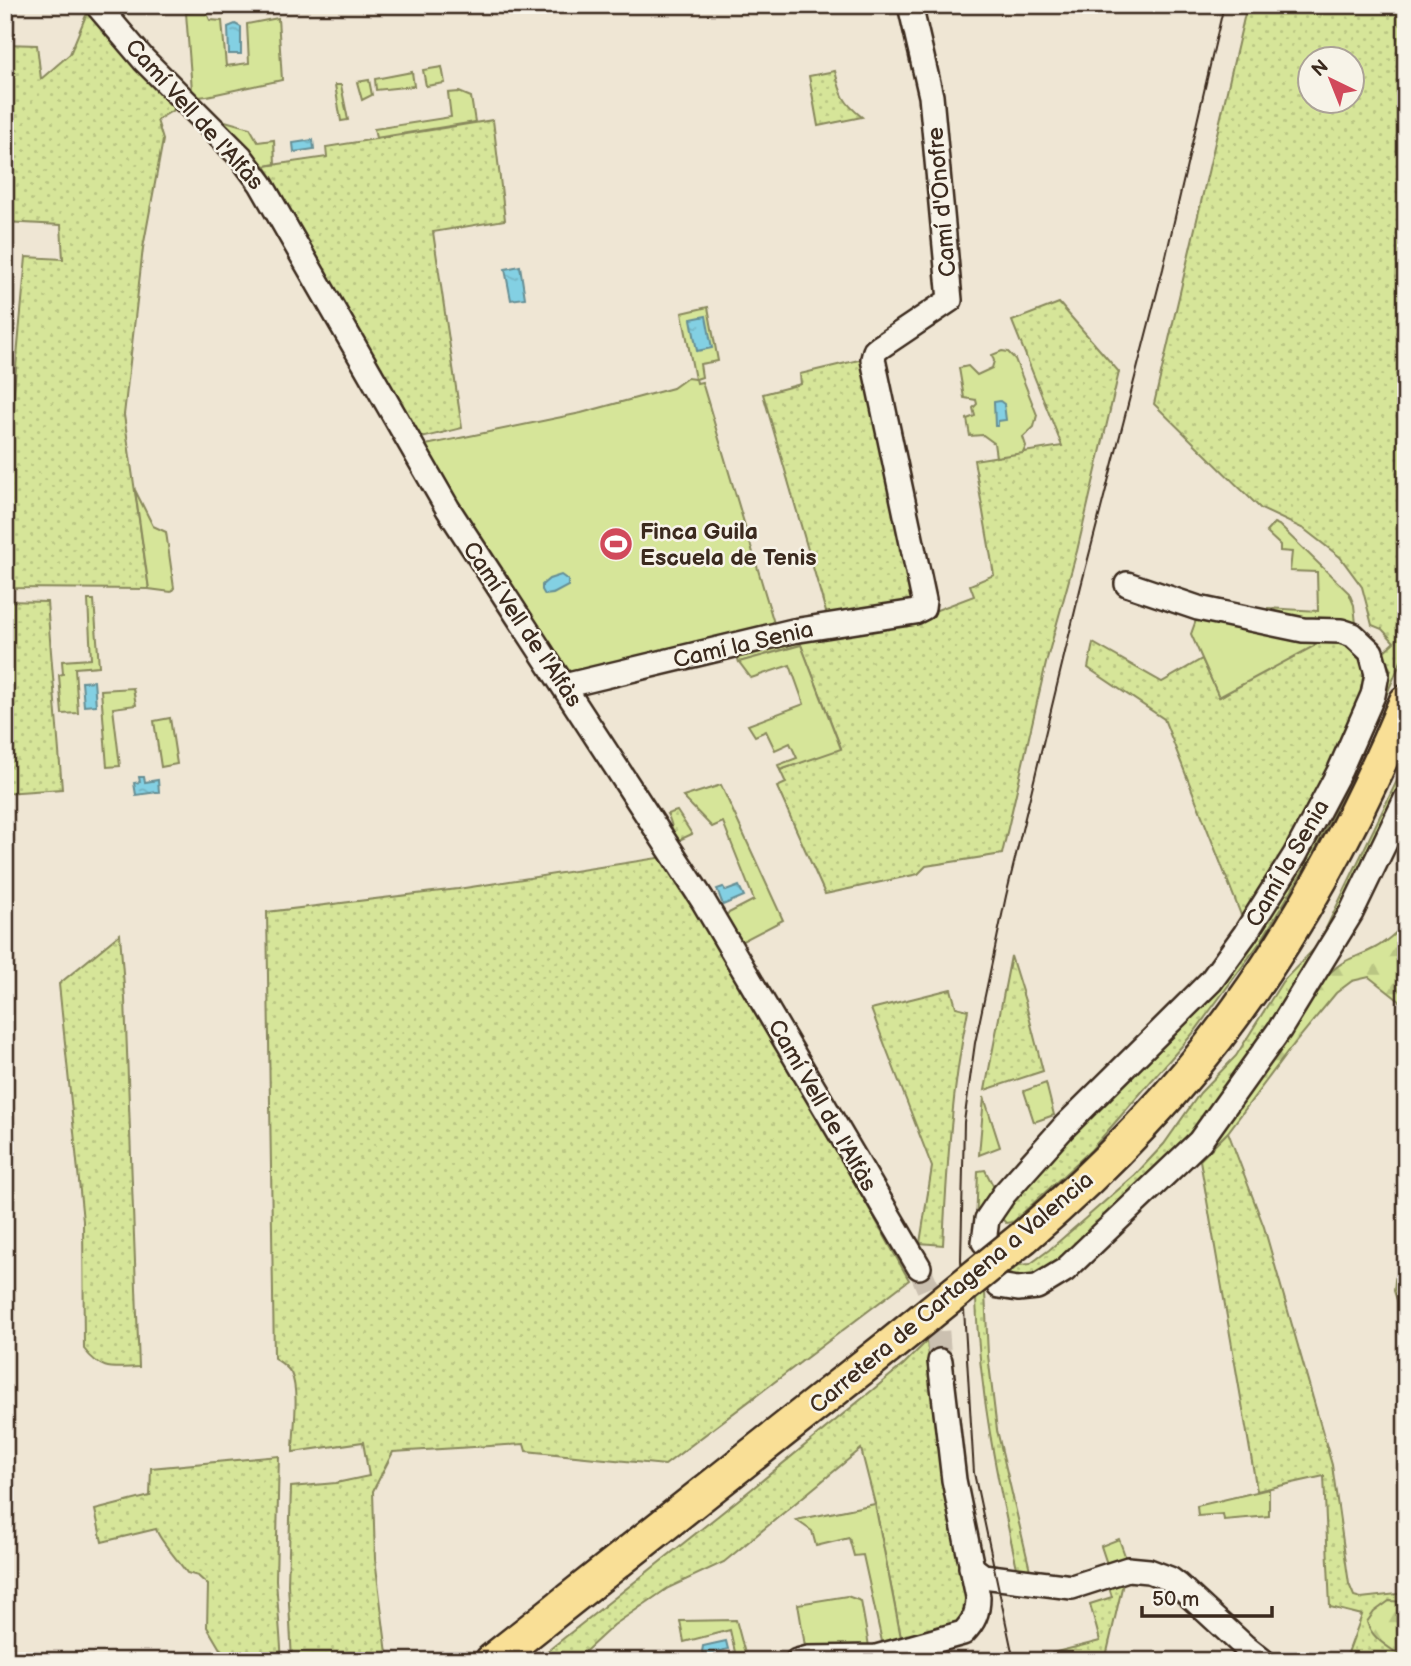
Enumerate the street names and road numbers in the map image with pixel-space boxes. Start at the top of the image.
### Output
street label: Camí Vell de l'Alfàs [119,33,269,196]
street label: Camí d'Onofre [921,126,962,278]
street label: Camí Vell de l'Alfàs [456,536,588,713]
street label: Camí la Senia [671,615,816,675]
street label: Camí la Senia [1240,795,1336,932]
street label: Camí Vell de l'Alfàs [762,1015,883,1196]
street label: Carretera de Cartagena a Valencia [804,1166,1099,1420]

